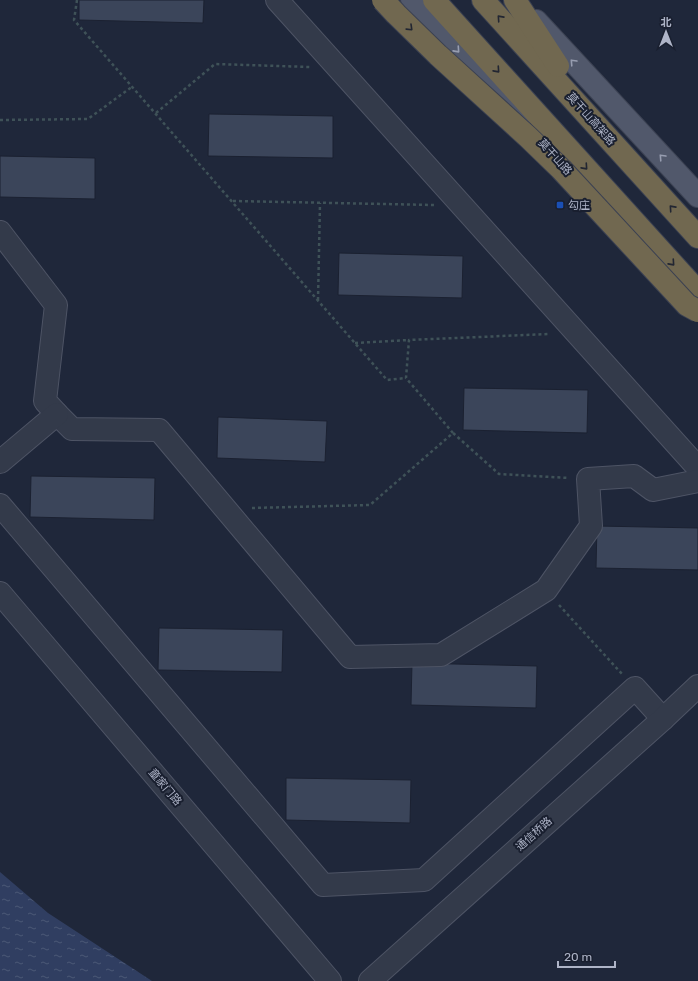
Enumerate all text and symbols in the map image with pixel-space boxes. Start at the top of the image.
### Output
north arrow [646,12,686,52]
one-way arrow [498,16,505,23]
text: 北 [661,16,672,29]
one-way arrow [405,23,413,31]
one-way arrow [452,45,459,52]
one-way arrow [571,59,578,66]
one-way arrow [493,66,500,73]
street label: 莫干山高架路 [564,90,618,148]
street label: 莫干山路 [535,136,575,178]
one-way arrow [659,154,667,162]
one-way arrow [580,162,587,170]
place label: 勾庄 [568,199,590,212]
marker: 勾庄 [555,200,565,210]
one-way arrow [669,205,676,213]
one-way arrow [667,258,675,266]
street label: 童家门路 [146,766,184,808]
street label: 通信桥路 [513,814,555,854]
scale bar [558,943,615,969]
text: 20 m [564,950,592,964]

